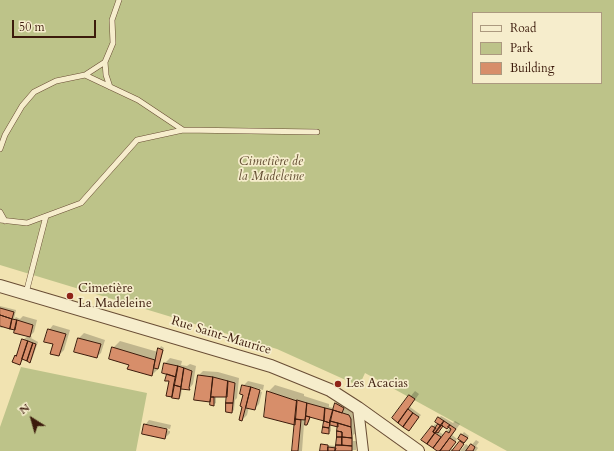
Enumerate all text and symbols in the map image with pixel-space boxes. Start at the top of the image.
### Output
scale bar [14,12,98,38]
legend [472,12,602,84]
text: 50 m [19,19,45,35]
text: Road [510,20,536,36]
text: Park [510,40,533,56]
text: Building [510,60,554,76]
park label: Cimetière de la Madeleine [238,154,304,185]
place label: Cimetière La Madeleine [78,281,152,312]
marker: Cimetière La Madeleine [65,291,75,301]
street label: Rue Saint-Maurice [169,313,273,359]
place label: Les Acacias [346,376,408,392]
marker: Les Acacias [333,379,343,389]
north arrow [12,399,52,439]
text: N [16,400,33,418]

